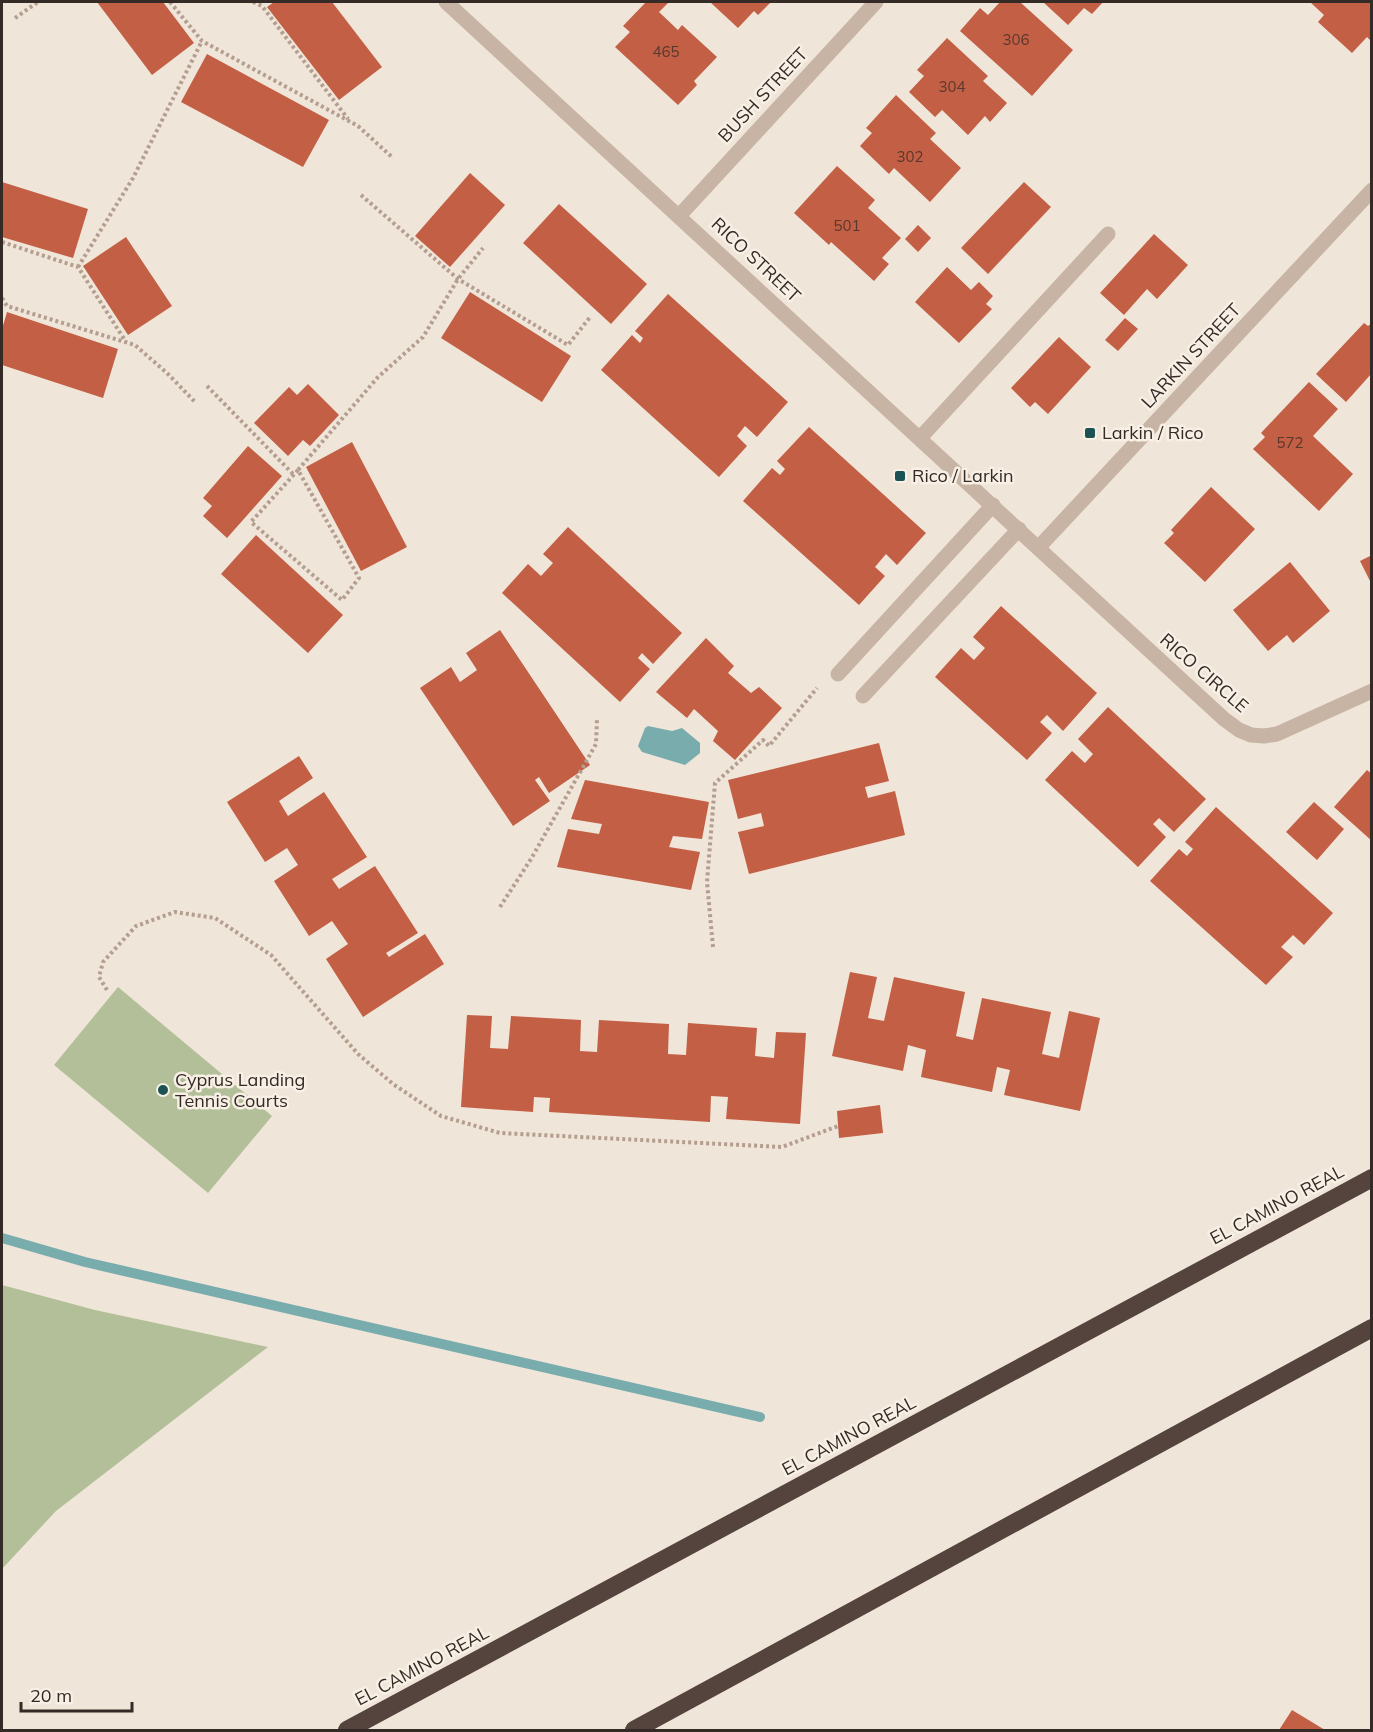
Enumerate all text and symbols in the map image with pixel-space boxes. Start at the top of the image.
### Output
house number: 306 [1002,30,1030,49]
house number: 465 [652,42,680,61]
street label: BUSH STREET [713,42,812,147]
house number: 304 [938,77,966,96]
house number: 302 [896,147,924,166]
street label: RICO STREET [707,212,806,307]
house number: 501 [833,216,861,235]
street label: LARKIN STREET [1136,298,1245,413]
place label: Larkin / Rico [1102,421,1204,444]
marker: Larkin / Rico [1083,426,1097,440]
house number: 572 [1276,433,1304,452]
place label: Rico / Larkin [912,464,1014,487]
marker: Rico / Larkin [893,469,907,483]
street label: RICO CIRCLE [1155,628,1253,717]
place label: Cyprus Landing Tennis Courts [175,1068,305,1112]
marker: Cyprus Landing Tennis Courts [156,1083,170,1097]
street label: EL CAMINO REAL [1206,1160,1348,1250]
street label: EL CAMINO REAL [778,1391,920,1481]
street label: EL CAMINO REAL [351,1621,493,1711]
scale bar [21,1675,132,1713]
text: 20 m [30,1684,72,1707]

